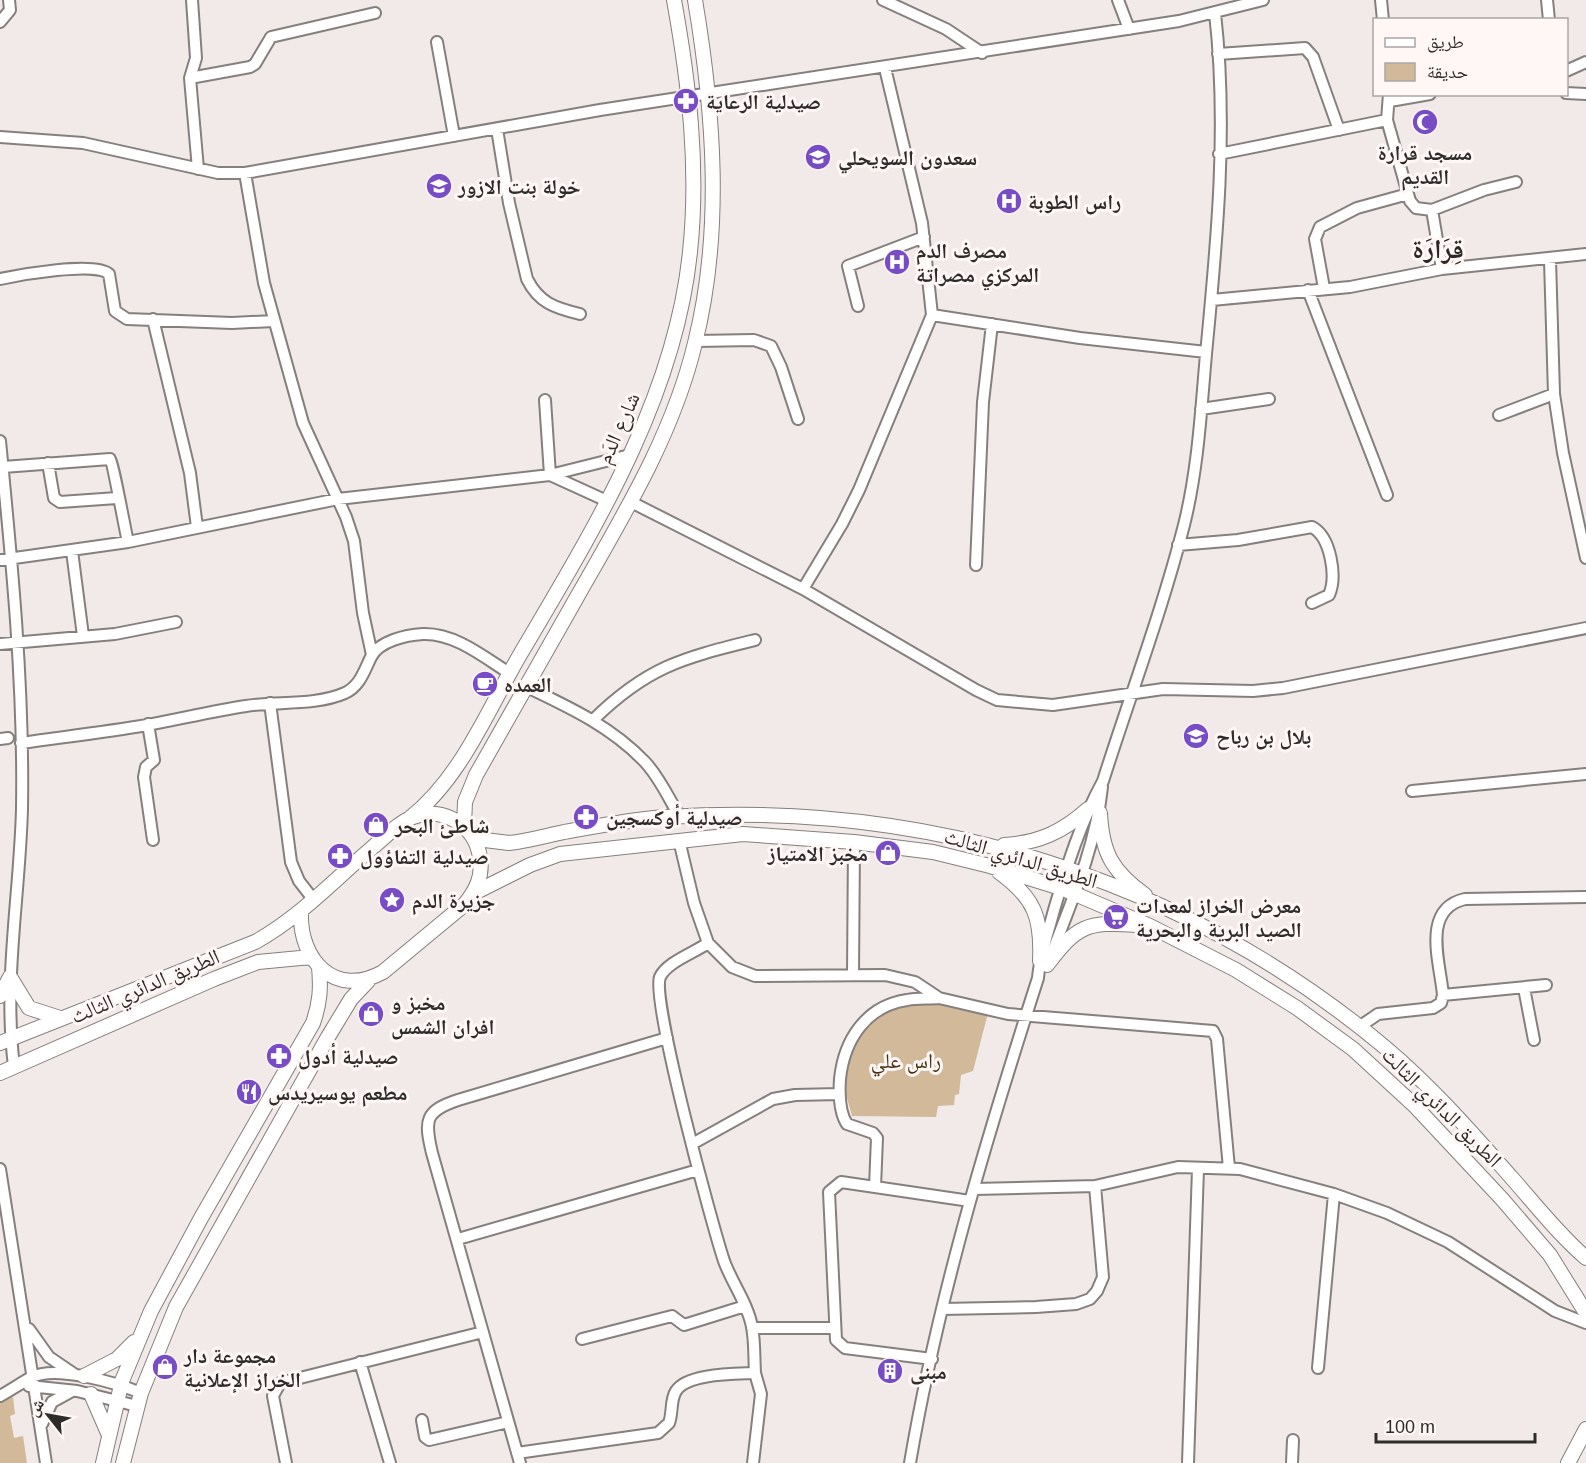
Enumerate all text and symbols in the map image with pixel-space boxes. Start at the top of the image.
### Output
legend [1373,18,1568,96]
text: طريق [1427,32,1464,53]
text: حديقة [1427,62,1468,82]
pharmacy icon: صيدلية الرعاية [671,86,701,116]
place label: صيدلية الرعاية [706,90,821,114]
mosque icon: مسجد قرارة القديم [1410,107,1440,137]
place label: مسجد قرارة القديم [1378,141,1472,191]
school or university icon: سعدون السويحلي [803,142,833,172]
place label: سعدون السويحلي [838,146,977,174]
school or university icon: خولة بنت الازور [424,171,454,201]
place label: خولة بنت الازور [457,175,581,199]
hospital icon: راس الطوبة [994,186,1024,216]
place label: راس الطوبة [1028,190,1121,215]
district label: قِرَارَة [1412,234,1464,265]
place label: مصرف الدم المركزي مصراتة [916,239,1039,291]
hospital icon: مصرف الدم المركزي مصراتة [882,247,912,277]
street label: شارع الدَم [592,389,647,468]
cafe icon: العمده [470,669,500,699]
place label: العمده [504,673,552,696]
school or university icon: بلال بن رباح [1181,721,1211,751]
place label: بلال بن رباح [1216,725,1311,750]
pharmacy icon: صيدلية أوكسجين [571,802,601,832]
place label: صيدلية أوكسجين [606,803,742,831]
shop icon: شاطئ البحر [361,810,391,840]
place label: شاطئ البحر [394,814,489,839]
street label: الطريق الدائري الثالث [940,824,1100,897]
shop icon: مخبز اﻻمتياز [873,838,903,868]
pharmacy icon: صيدلية التفاؤول [325,841,355,871]
place label: مخبز اﻻمتياز [767,842,868,866]
place label: صيدلية التفاؤول [360,845,489,870]
place icon: جزيرة الدم [377,885,407,915]
place label: جزيرة الدم [412,889,495,915]
place label: معرض الخراز لمعدات الصيد البرية والبحرية [1136,894,1302,942]
supermarket icon: معرض الخراز لمعدات الصيد البرية والبحرية [1101,902,1131,932]
street label: الطريق الدائري الثالث [67,944,225,1033]
place label: مخبز و افران الشمس [391,991,494,1040]
shop icon: مخبز و افران الشمس [356,999,386,1029]
pharmacy icon: صيدلية أدول [264,1041,294,1071]
place label: صيدلية أدول [298,1042,399,1070]
street label: الطريق الدائري الثالث [1374,1043,1506,1175]
park label: راس علي [871,1049,941,1077]
restaurant icon: مطعم يوسيريدس [234,1077,264,1107]
place label: مطعم يوسيريدس [268,1081,407,1107]
place label: مجموعة دار الخراز اﻹعلانية [183,1344,301,1394]
shop icon: مجموعة دار الخراز اﻹعلانية [150,1352,180,1382]
building icon: مبنى [875,1356,905,1386]
place label: مبنى [910,1360,947,1385]
north arrow [18,1385,78,1445]
text: ش [24,1396,48,1420]
scale bar [1376,1406,1535,1444]
text: 100 m [1385,1417,1435,1437]

